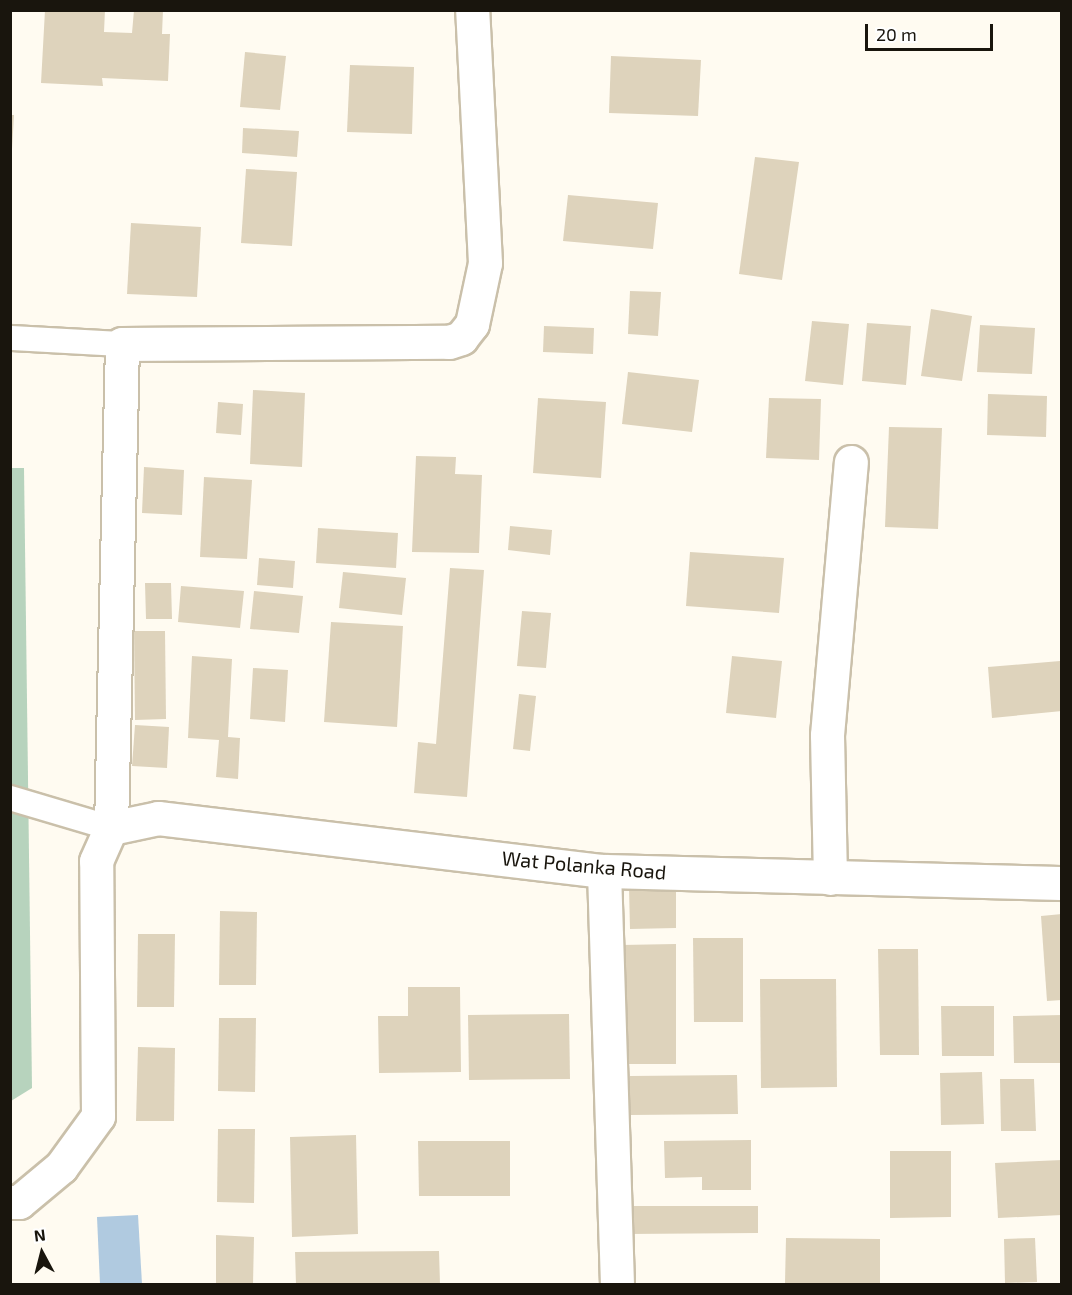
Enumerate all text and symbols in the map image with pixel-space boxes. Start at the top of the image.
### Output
scale bar [868,12,996,50]
text: 20 m [876,23,917,45]
street label: Wat Polanka Road [501,846,667,884]
north arrow [12,1223,72,1283]
text: N [33,1225,47,1245]

